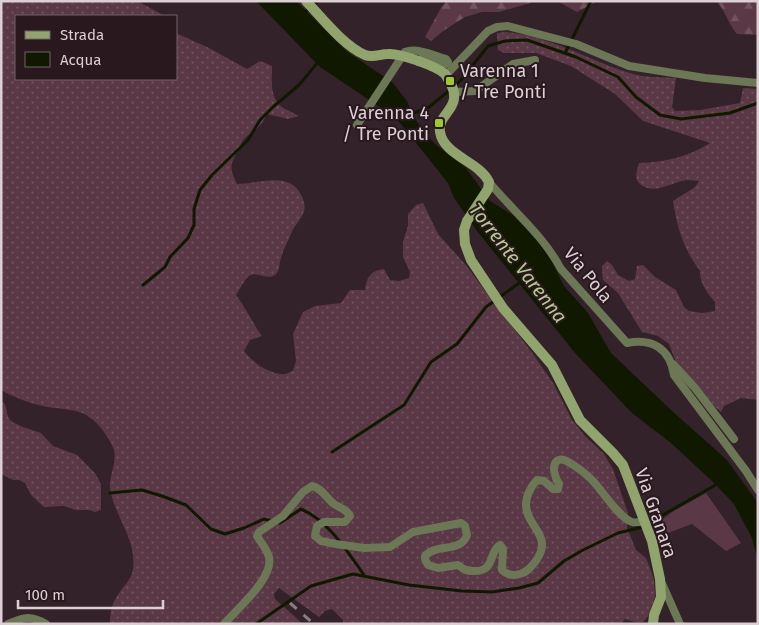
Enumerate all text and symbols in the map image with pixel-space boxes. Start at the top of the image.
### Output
legend [15,15,178,80]
text: Strada [60,26,104,44]
text: Acqua [60,51,101,69]
place label: Varenna 1 / Tre Ponti [460,60,546,103]
marker: Varenna 1 / Tre Ponti [444,75,456,87]
place label: Varenna 4 / Tre Ponti [343,102,429,145]
marker: Varenna 4 / Tre Ponti [433,117,445,129]
water label: Torrente Varenna [464,199,572,327]
street label: Via Pola [559,243,617,307]
street label: Via Granara [630,465,682,561]
scale bar [18,578,162,610]
text: 100 m [25,586,65,604]

